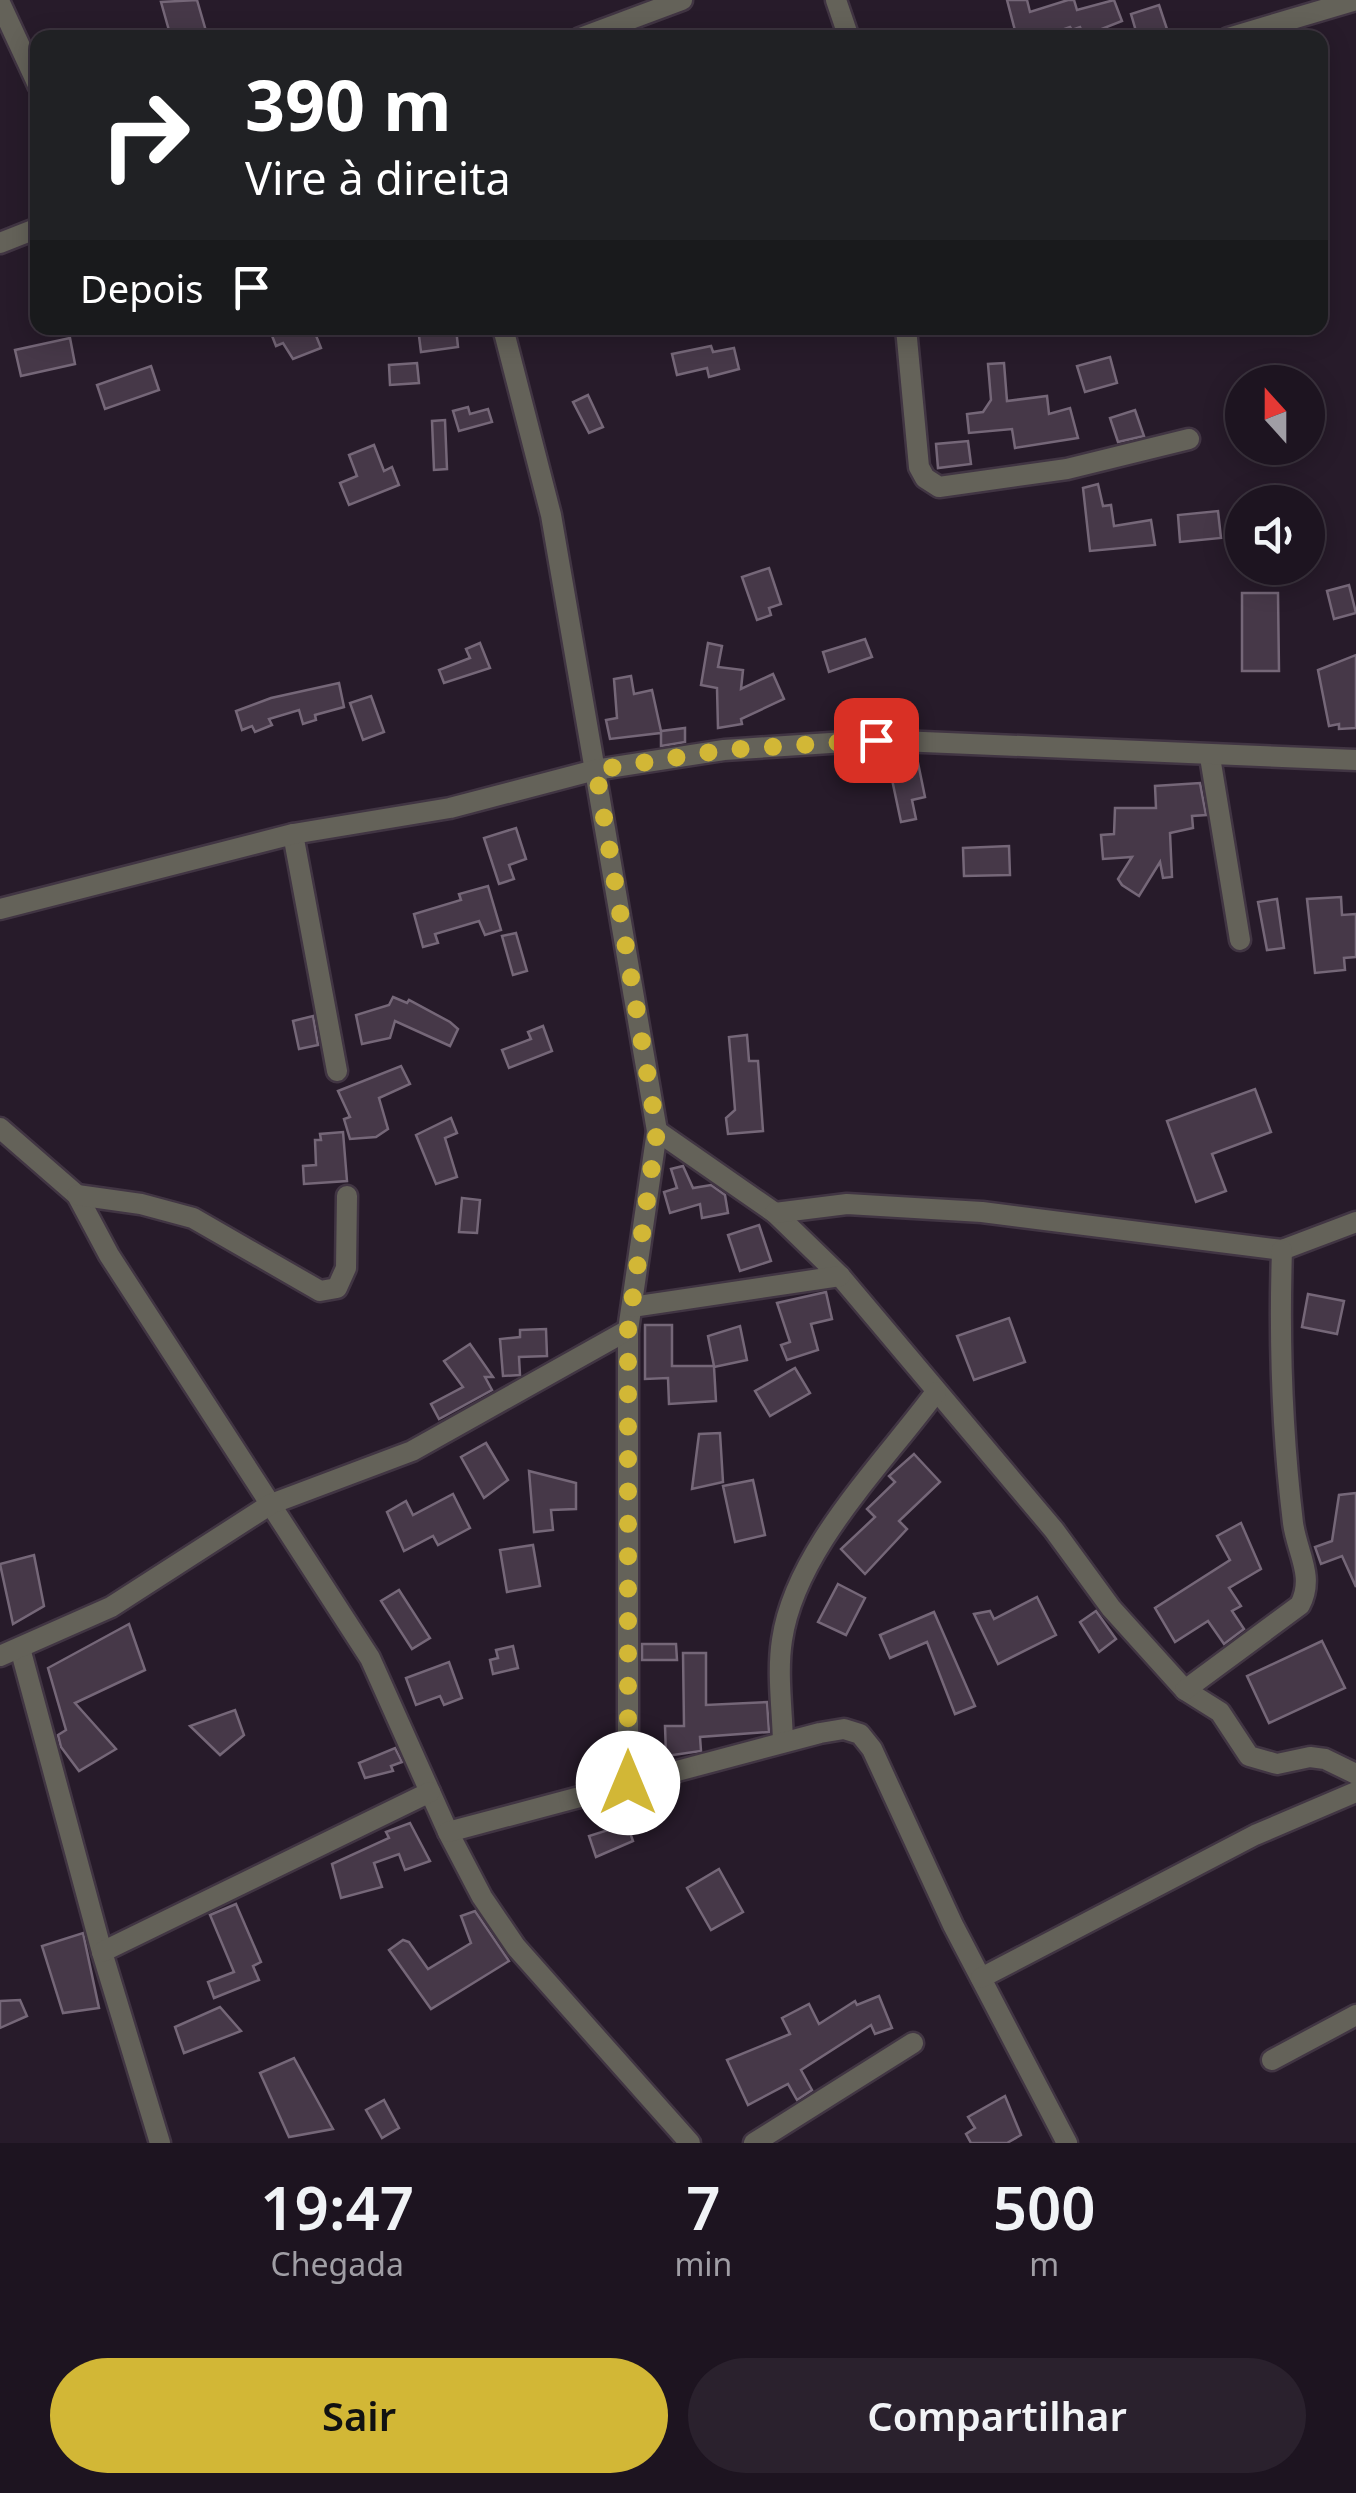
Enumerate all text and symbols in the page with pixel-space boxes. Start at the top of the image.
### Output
text: 390 m [245,56,452,152]
icon: right [80,70,210,200]
text: Vire à direita [245,147,511,208]
icon: arrive [224,260,279,315]
text: Depois [80,262,204,314]
north arrow [1225,365,1325,465]
map controls [1225,365,1325,585]
button: sound [1225,485,1325,585]
pin [834,698,919,783]
icon: arrive [849,713,904,768]
position arrow [576,1731,680,1835]
text: 19:47 [260,2166,414,2248]
text: 7 [686,2166,721,2248]
text: 500 [993,2166,1096,2248]
text: Chegada [271,2242,404,2285]
text: min [674,2242,732,2285]
text: m [1029,2242,1059,2285]
button: Sair [50,2358,668,2473]
button: Compartilhar [688,2358,1306,2473]

